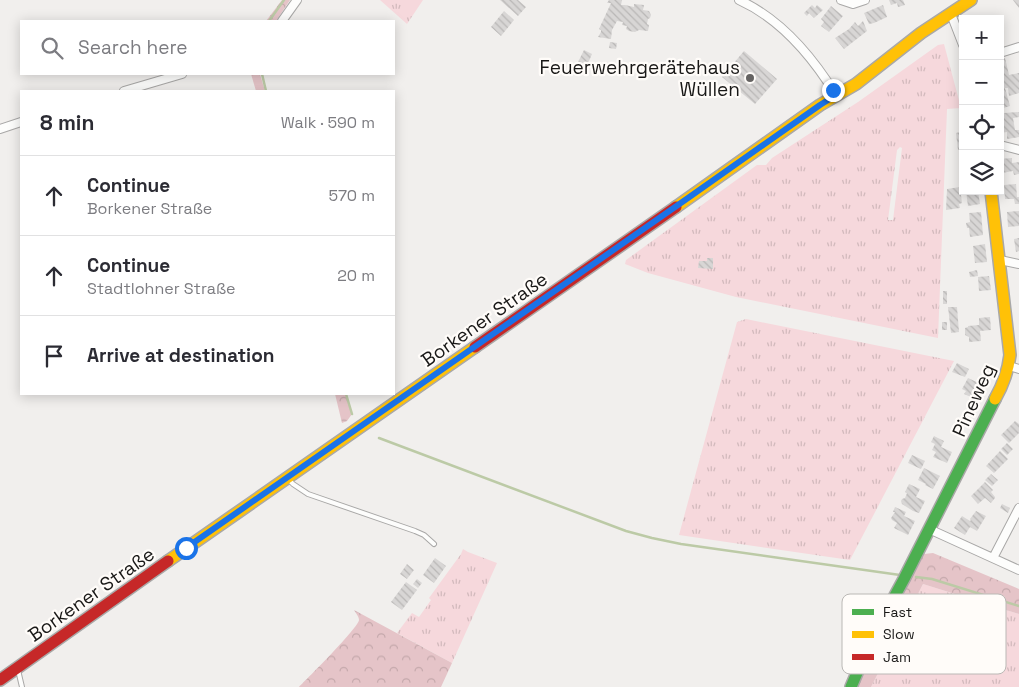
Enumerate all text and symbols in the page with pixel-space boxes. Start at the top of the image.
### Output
map controls [959,15,1004,195]
button: + [959,15,1004,60]
search box [20,20,395,75]
icon: search [38,34,66,62]
text: Search here [78,35,188,60]
place label: Feuerwehrgerätehaus Wüllen [540,55,740,102]
button: − [959,60,1004,105]
marker: Feuerwehrgerätehaus Wüllen [744,72,756,84]
route end [822,79,845,102]
button: locate [959,105,1004,150]
text: 8 min [40,109,94,136]
text: Walk · 590 m [281,112,375,133]
button: layers [959,150,1004,195]
text: Continue [87,173,170,198]
icon: ahead [40,182,68,210]
text: 570 m [329,185,375,206]
text: Borkener Straße [87,198,212,219]
text: Continue [87,253,170,278]
icon: ahead [40,262,68,290]
text: 20 m [337,265,375,286]
street label: Borkener Straße [416,267,552,372]
text: Stadtlohner Straße [87,278,235,299]
icon: arrive [40,342,68,370]
text: Arrive at destination [87,343,275,368]
street label: Pineweg [946,360,1001,441]
route start [175,537,198,560]
street label: Borkener Straße [23,542,159,647]
legend [842,594,1006,674]
text: Fast [883,603,912,621]
text: Slow [883,625,915,643]
text: Jam [883,648,911,666]

